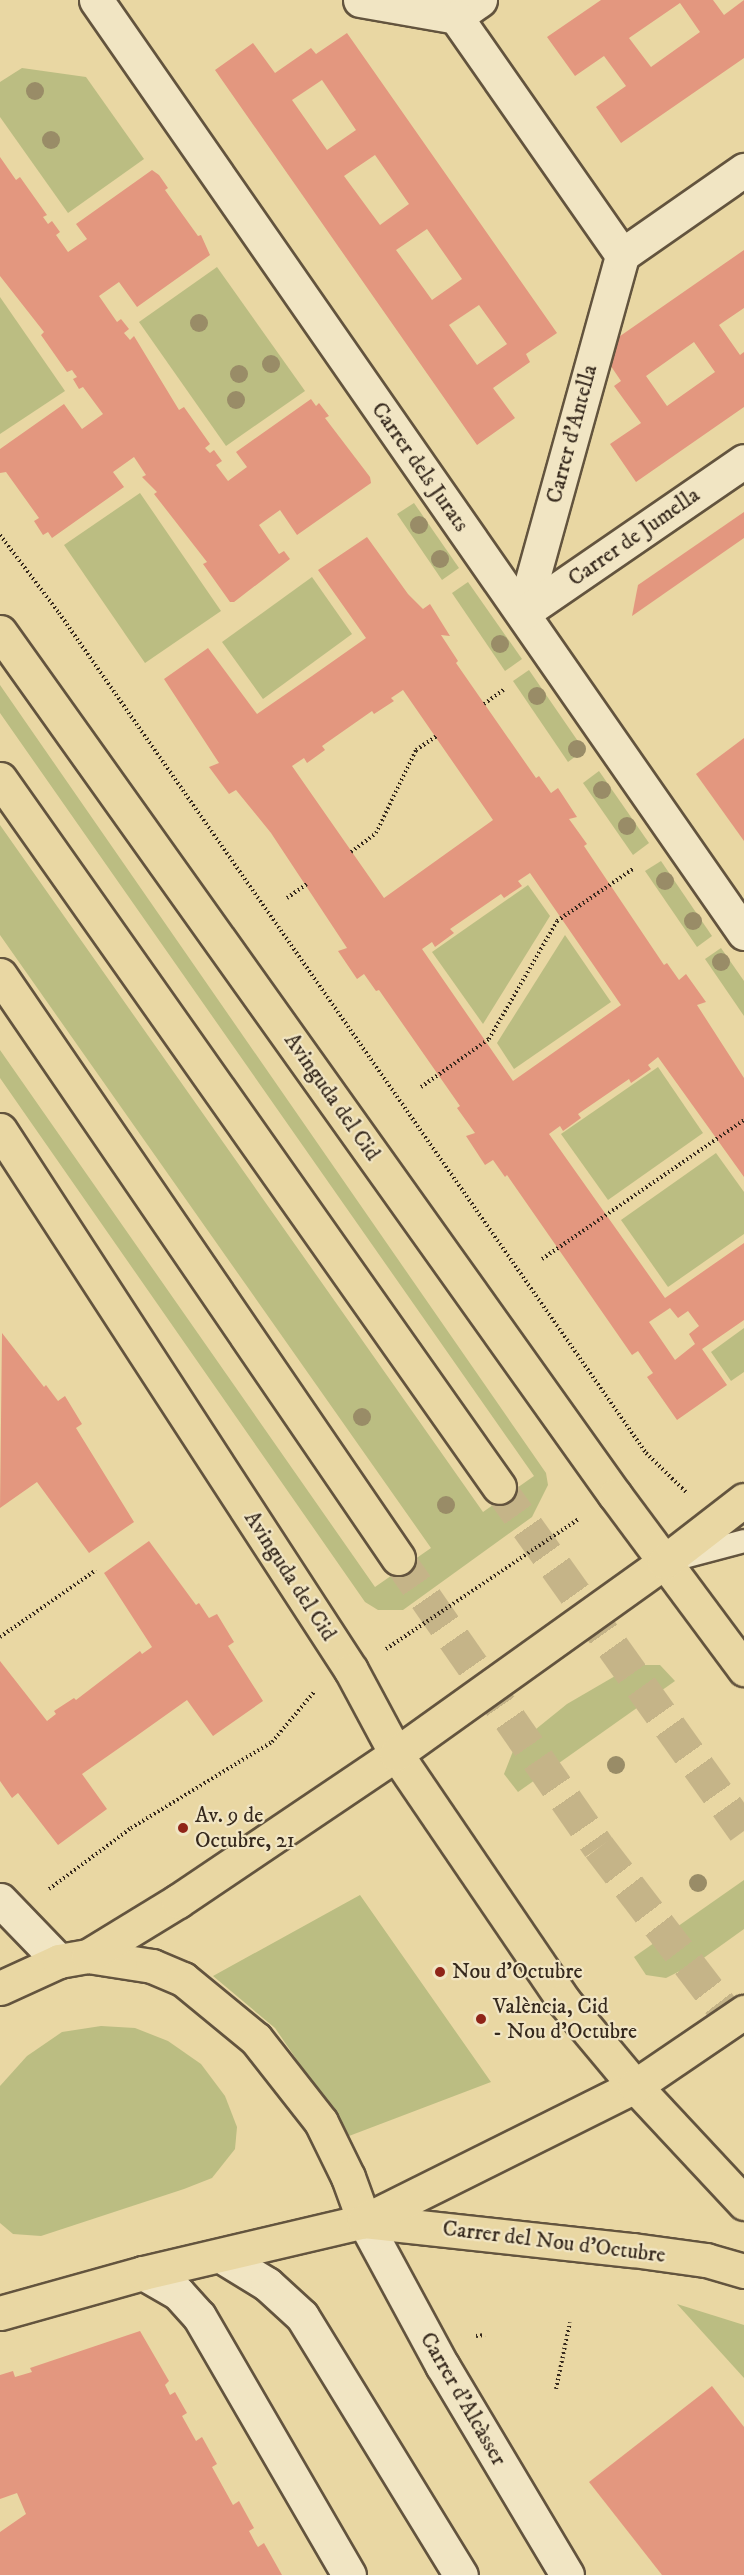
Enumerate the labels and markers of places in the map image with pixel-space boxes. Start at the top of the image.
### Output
place label: Av. 9 de Octubre, 21 [195,1802,295,1854]
marker: Av. 9 de Octubre, 21 [176,1821,190,1835]
place label: Nou d'Octubre [452,1959,582,1985]
marker: Nou d'Octubre [433,1965,447,1979]
place label: València, Cid - Nou d'Octubre [493,1993,637,2044]
marker: València, Cid - Nou d'Octubre [474,2012,488,2026]

